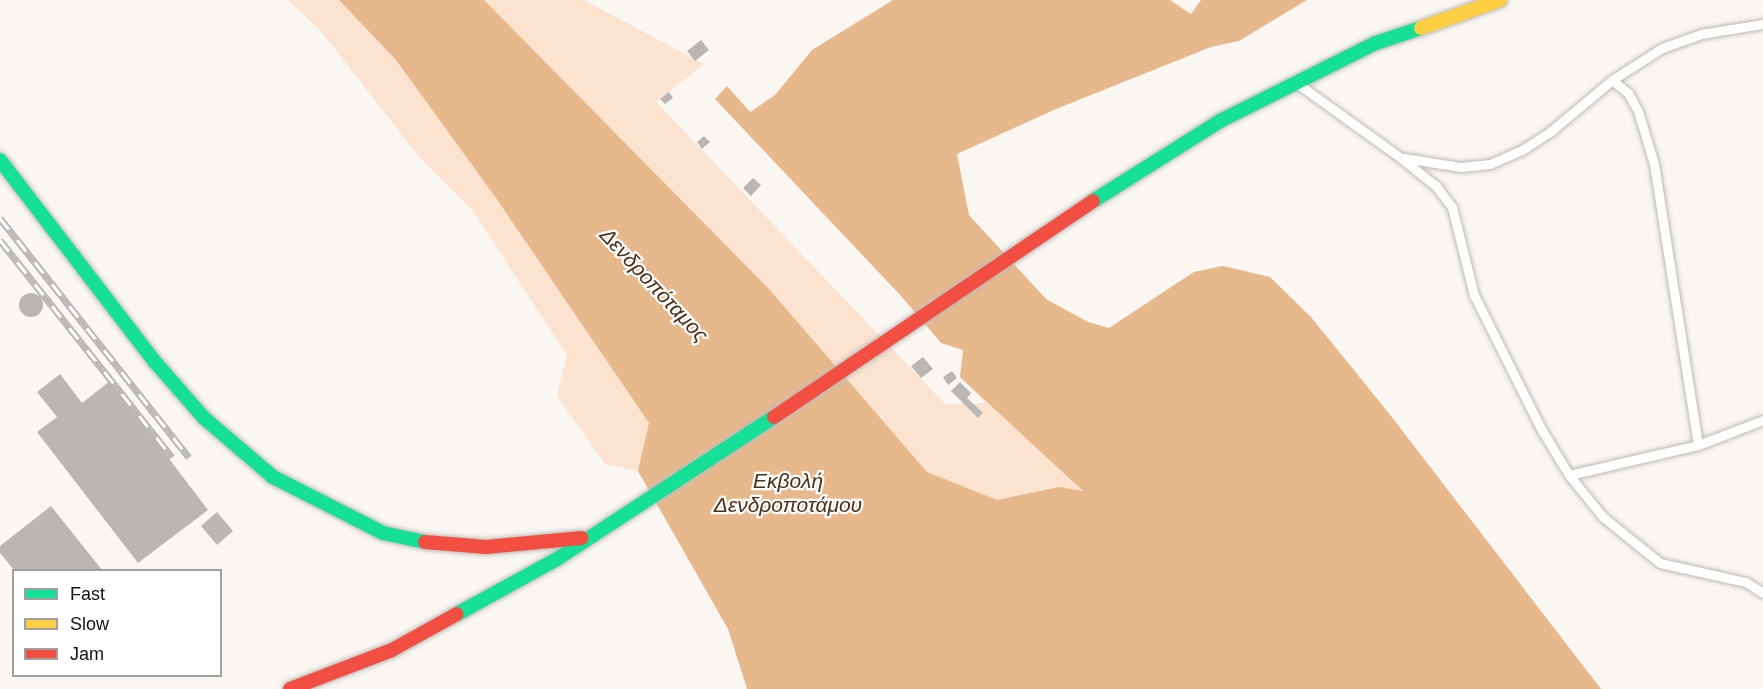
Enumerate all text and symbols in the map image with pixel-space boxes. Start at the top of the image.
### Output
water label: Δενδροπόταμος [595,223,713,347]
water label: Εκβολή Δενδροποτάμου [714,468,862,518]
legend [12,569,222,677]
text: Fast [70,584,105,604]
text: Slow [70,614,109,634]
text: Jam [70,644,104,664]

